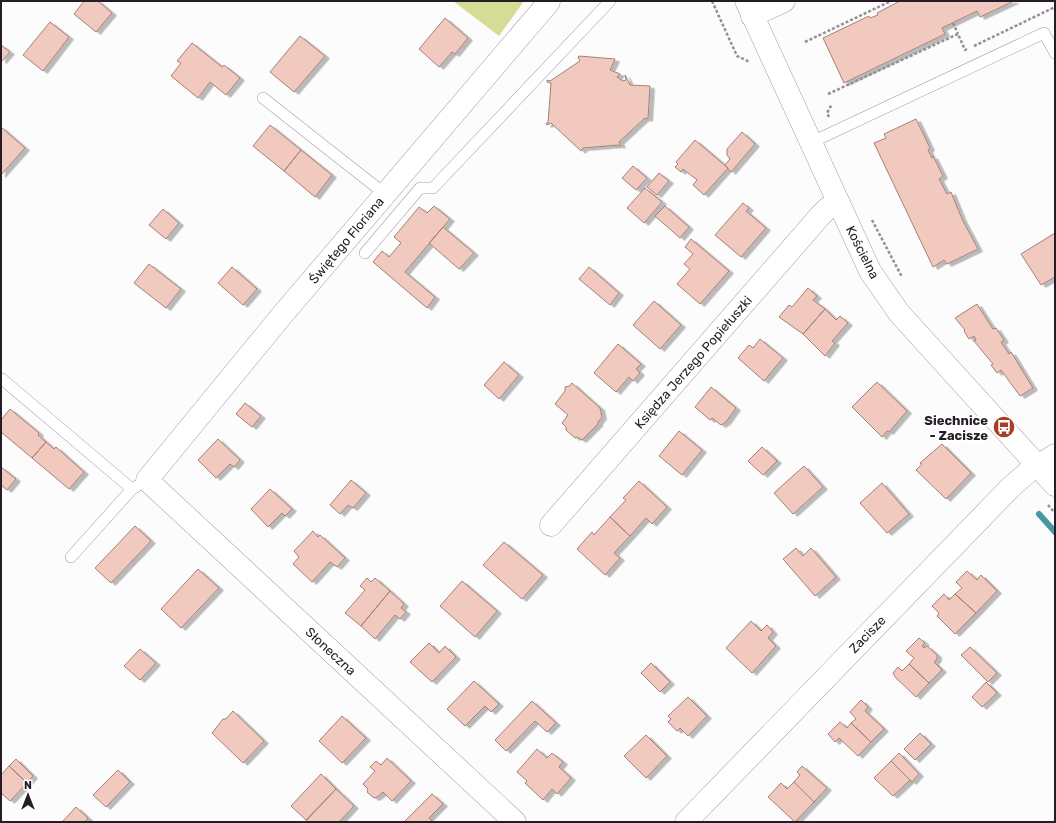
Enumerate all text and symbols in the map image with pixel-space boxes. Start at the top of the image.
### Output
street label: Świętego Floriana [306,194,388,287]
street label: Kościelna [843,223,882,281]
street label: Księdza Jerzego Popiełuszki [632,293,756,432]
place label: Siechnice - Zacisze [924,413,988,443]
bus stop icon: Siechnice - Zacisze [991,414,1017,440]
street label: Zacisze [846,613,889,656]
street label: Słoneczna [302,624,359,678]
north arrow [8,775,48,815]
text: N [24,779,32,792]

